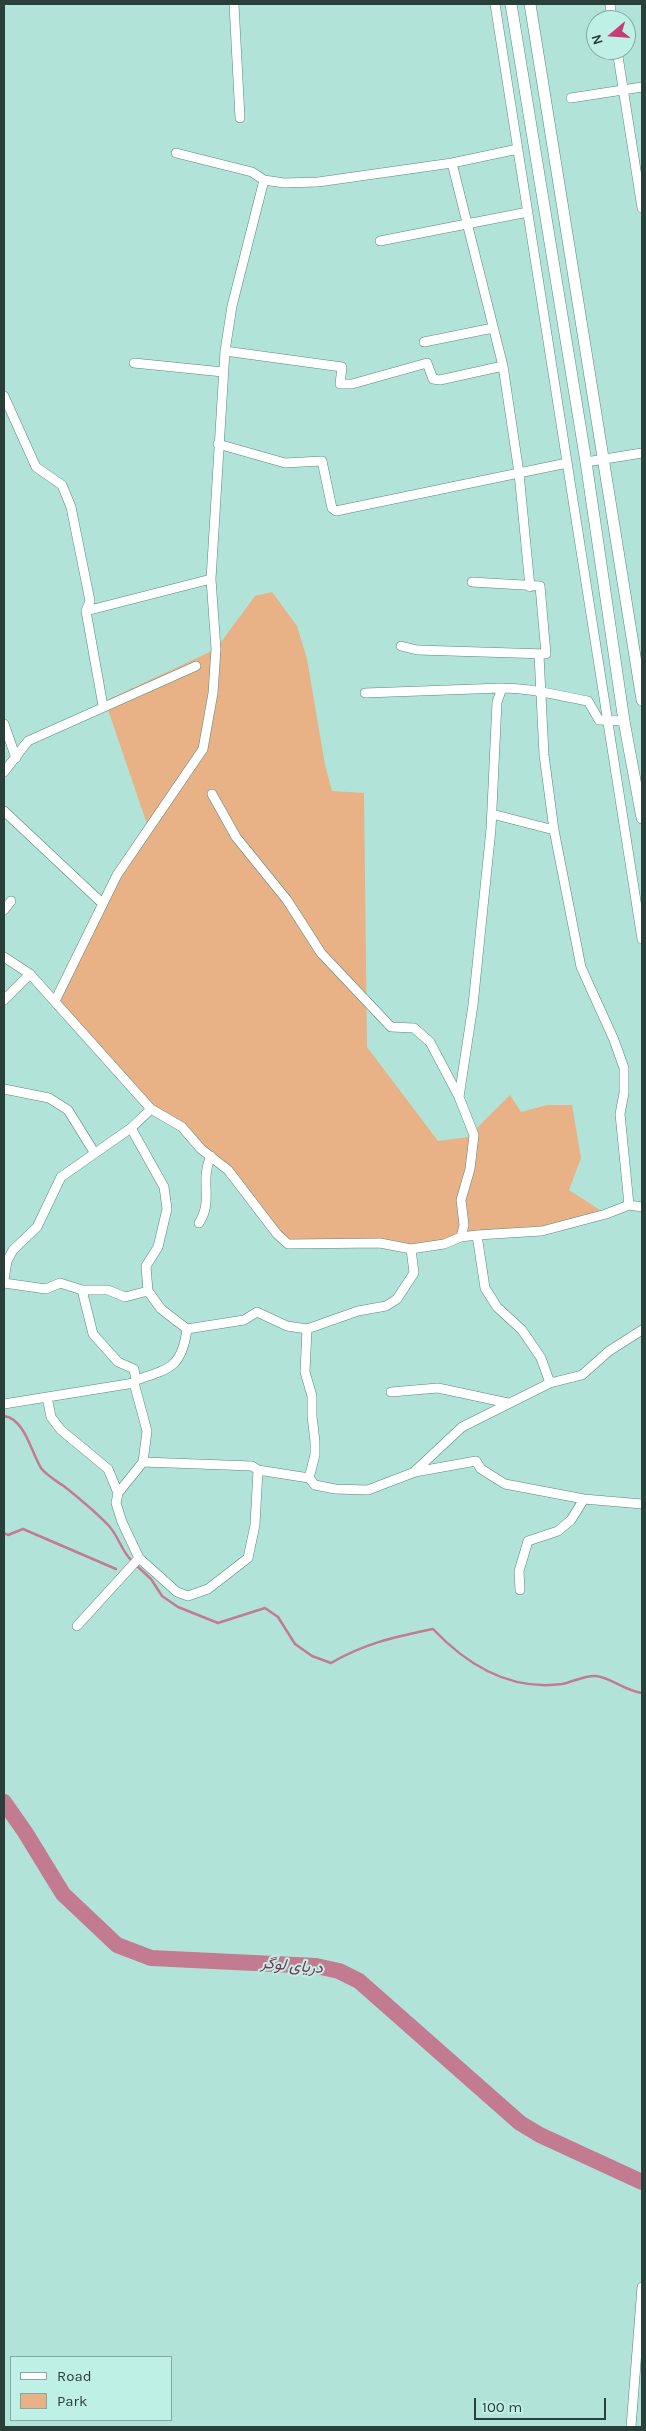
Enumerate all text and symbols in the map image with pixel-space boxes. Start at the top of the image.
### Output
north arrow [586,10,636,60]
text: N [588,32,607,47]
water label: دریای لوگر [260,1954,324,1978]
legend [10,2356,172,2421]
text: Road [57,2367,92,2385]
scale bar [476,2388,608,2420]
text: Park [57,2392,87,2410]
text: 100 m [482,2398,522,2416]

